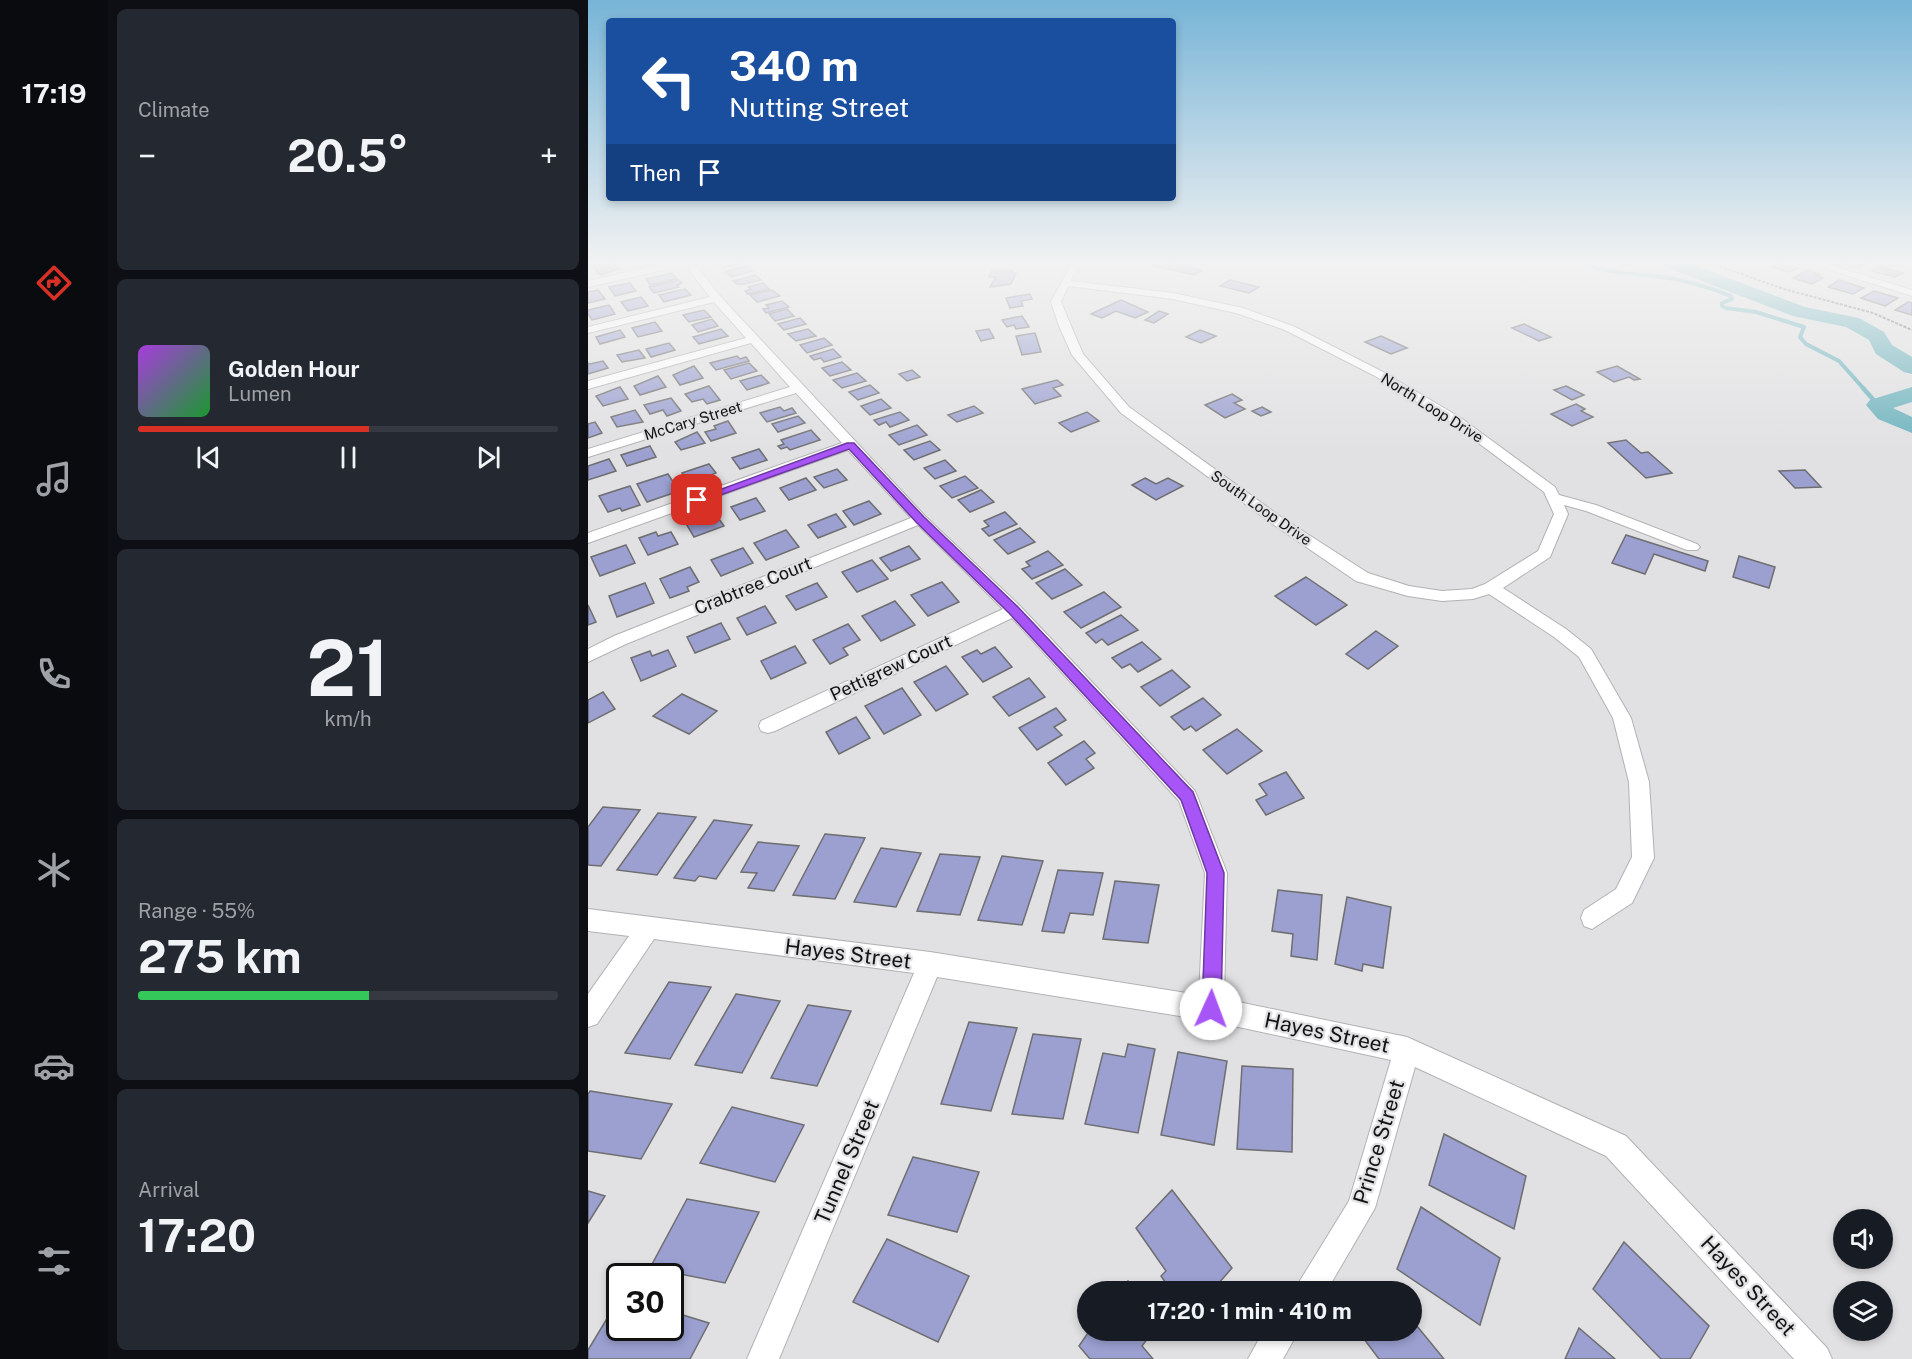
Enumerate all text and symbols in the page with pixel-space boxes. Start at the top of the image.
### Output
text: 340 m [729,41,859,90]
icon: left [630,42,708,120]
text: 17:19 [21,77,87,109]
text: Nutting Street [729,91,909,123]
text: Climate [138,98,210,122]
text: 20.5° [287,129,409,182]
text: − [138,137,156,175]
text: + [540,137,558,175]
icon: arrive [693,156,726,189]
text: Then [630,160,681,186]
icon: directions [33,262,75,304]
text: Golden Hour [228,356,359,382]
street label: North Loop Drive [1378,369,1486,446]
text: Lumen [228,382,292,406]
street label: McCary Street [642,398,744,443]
icon: previous [192,441,225,474]
icon: pause [332,441,365,474]
icon: next [472,441,505,474]
icon: music [33,458,75,500]
street label: South Loop Drive [1208,466,1315,549]
pin [671,474,722,525]
icon: arrive [680,483,713,516]
street label: Crabtree Court [691,552,815,619]
text: 21 [307,622,389,714]
street label: Pettigrew Court [827,630,955,705]
icon: phone [33,653,75,695]
text: km/h [324,707,372,731]
icon: climate [33,849,75,891]
text: Range · 55% [138,899,255,923]
text: 275 km [138,930,302,983]
street label: Hayes Street [783,933,913,974]
position arrow [1179,977,1243,1041]
street label: Hayes Street [1262,1007,1392,1058]
icon: car [33,1045,75,1087]
street label: Prince Street [1348,1077,1409,1207]
street label: Tunnel Street [809,1096,884,1228]
text: Arrival [138,1178,200,1202]
text: 17:20 [138,1209,256,1262]
map controls [1833,1209,1893,1341]
button: sound [1833,1209,1893,1269]
street label: Hayes Street [1696,1231,1801,1341]
icon: filters [33,1240,75,1282]
speed limit sign: 30 [606,1263,684,1341]
button: layers [1833,1281,1893,1341]
text: 17:20 · 1 min · 410 m [1147,1298,1352,1324]

